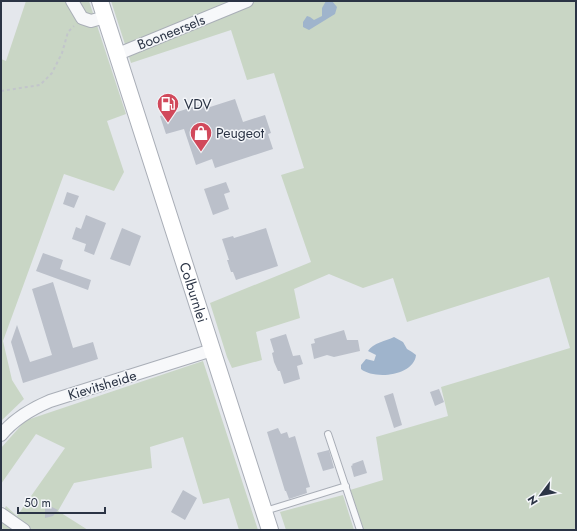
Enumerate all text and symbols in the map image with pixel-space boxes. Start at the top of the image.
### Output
street label: Booneersels [134,9,208,55]
fuel station icon: VDV [155,91,181,124]
place label: VDV [184,94,212,114]
shop icon: Peugeot [188,120,214,153]
place label: Peugeot [216,123,265,143]
street label: Colburnlei [175,260,213,325]
street label: Kievitsheide [65,365,139,405]
north arrow [521,475,561,515]
scale bar [18,489,105,515]
text: N [523,492,542,508]
text: 50 m [24,494,51,512]

